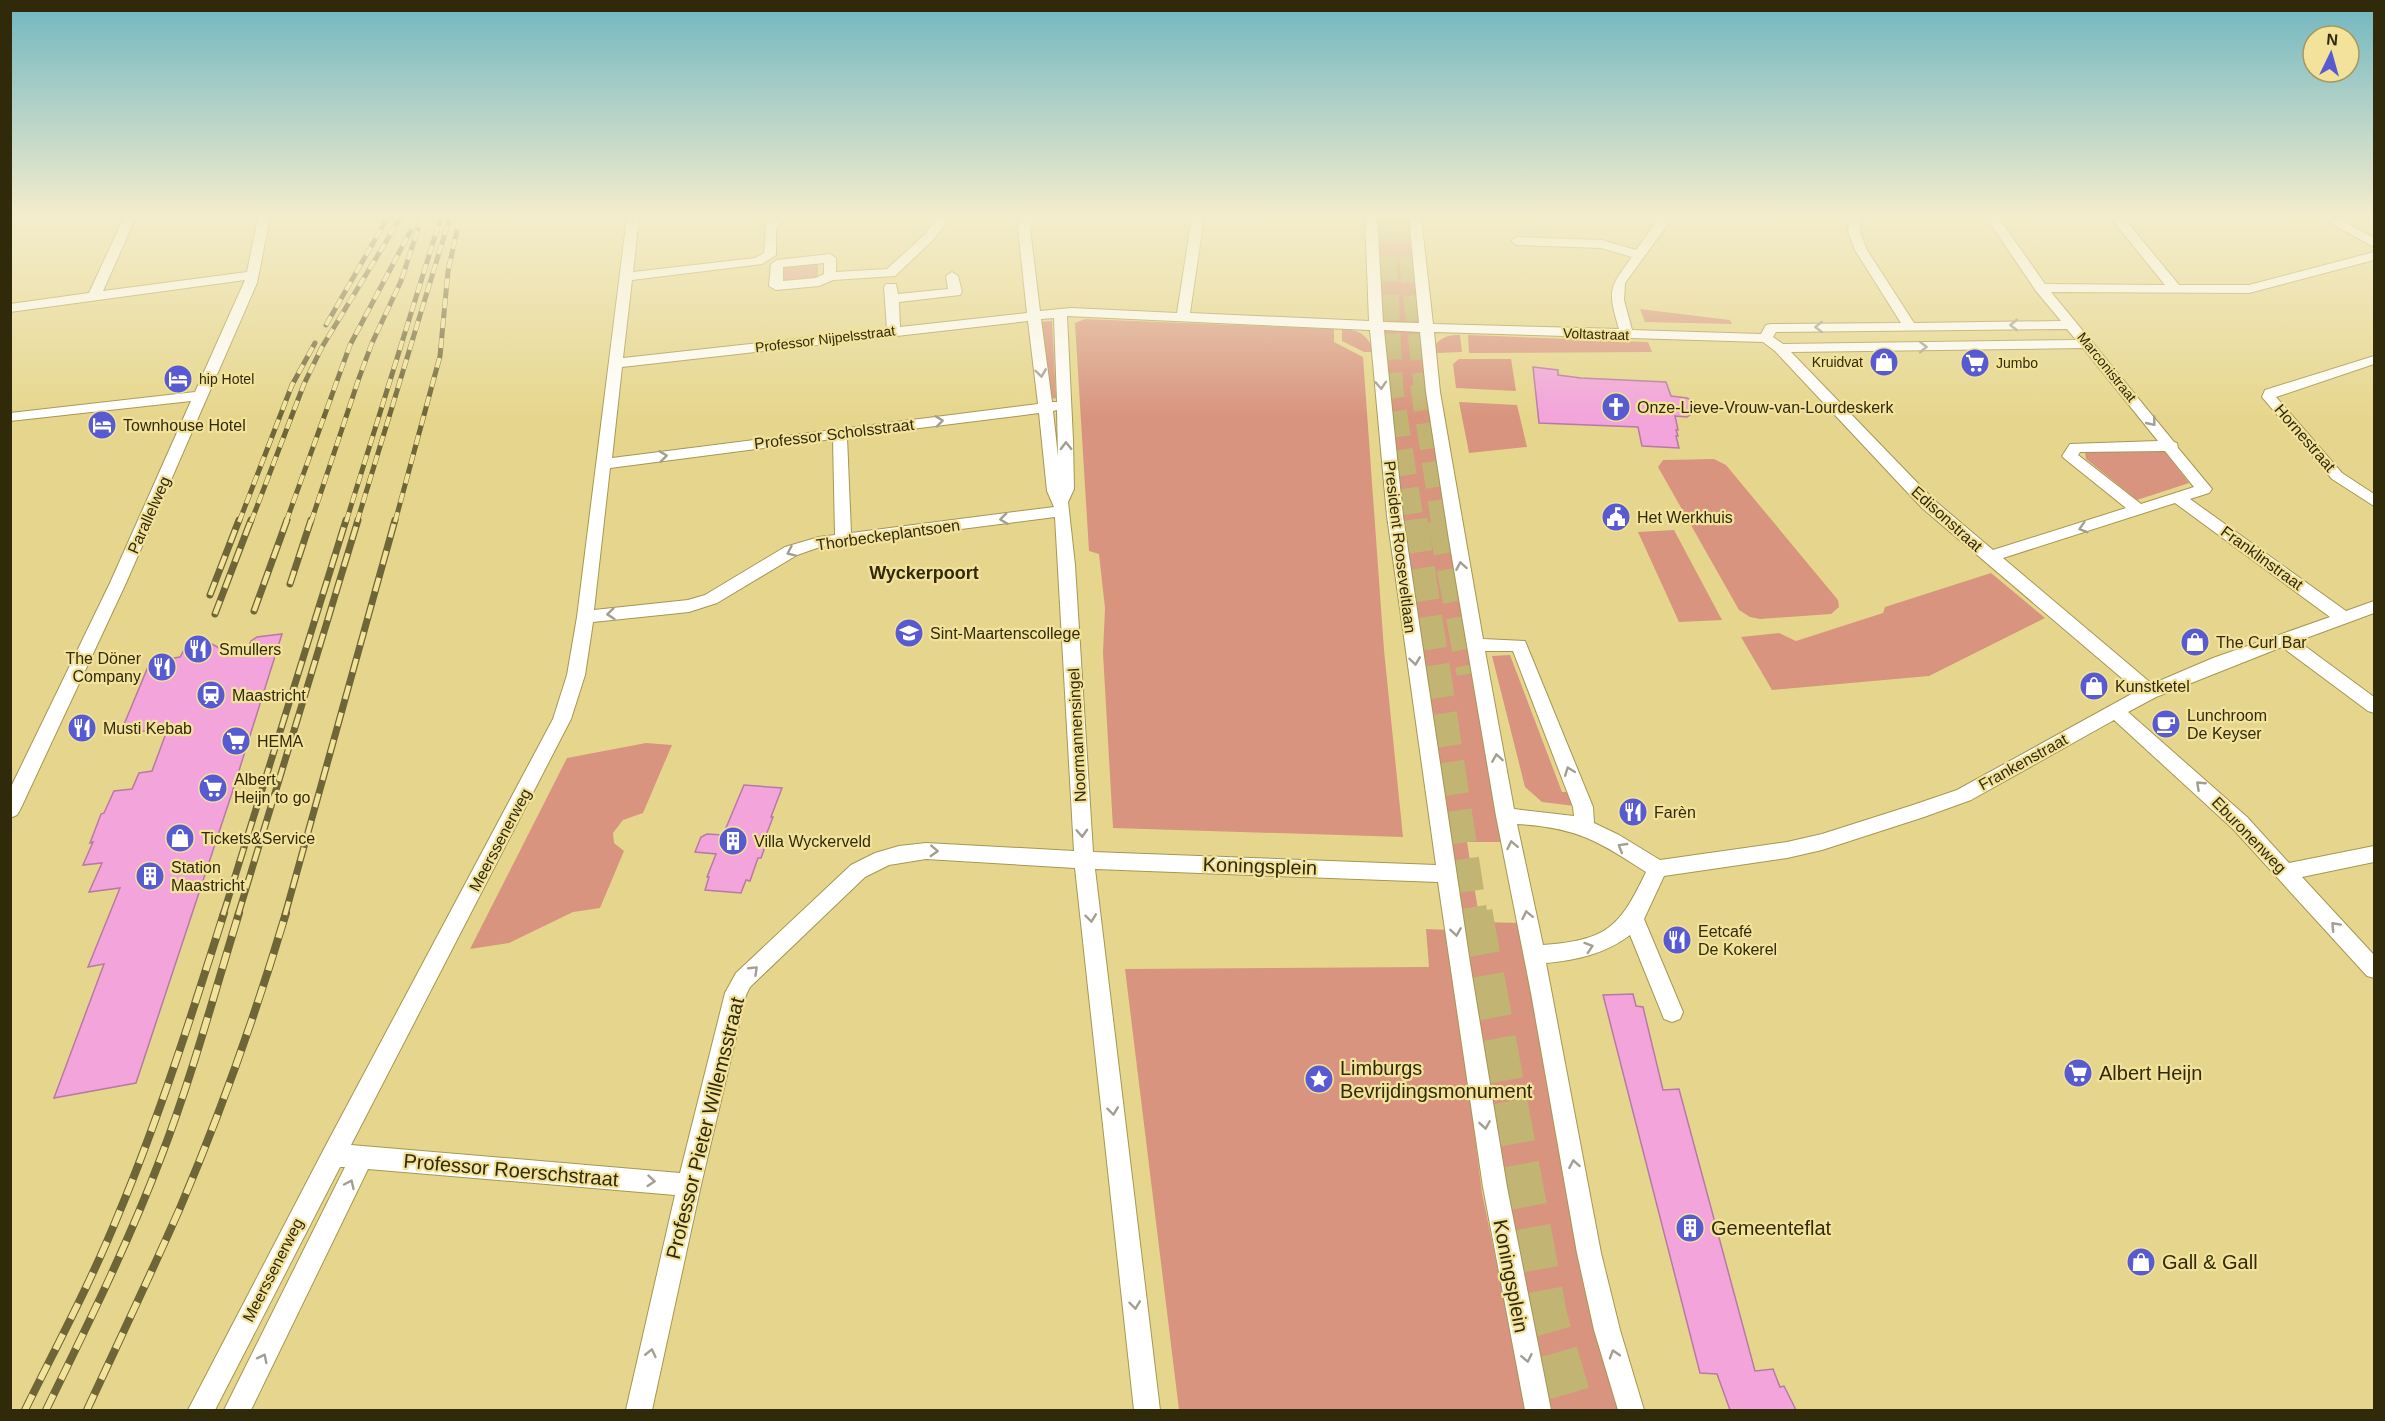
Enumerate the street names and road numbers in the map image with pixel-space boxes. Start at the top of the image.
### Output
street label: Professor Nijpelsstraat [754,322,896,356]
street label: Voltastraat [1563,325,1629,343]
street label: Marconistraat [2074,329,2140,405]
street label: Hornestraat [2271,401,2339,476]
street label: Professor Scholsstraat [753,416,915,452]
street label: President Rooseveltlaan [1381,460,1419,634]
street label: Parallelweg [124,474,174,556]
street label: Edisonstraat [1908,483,1986,555]
street label: Thorbeckeplantsoen [815,516,961,554]
street label: Franklinstraat [2218,523,2307,594]
street label: Noormannensingel [1065,667,1089,803]
street label: Frankenstraat [1976,730,2071,793]
street label: Meerssenerweg [466,786,534,894]
street label: Eburonenweg [2209,794,2289,876]
street label: Koningsplein [1202,853,1318,879]
street label: Professor Pieter Willemsstraat [662,994,748,1261]
street label: Professor Roerschstraat [403,1150,620,1190]
street label: Meerssenerweg [240,1215,306,1325]
street label: Koningsplein [1489,1218,1533,1334]

